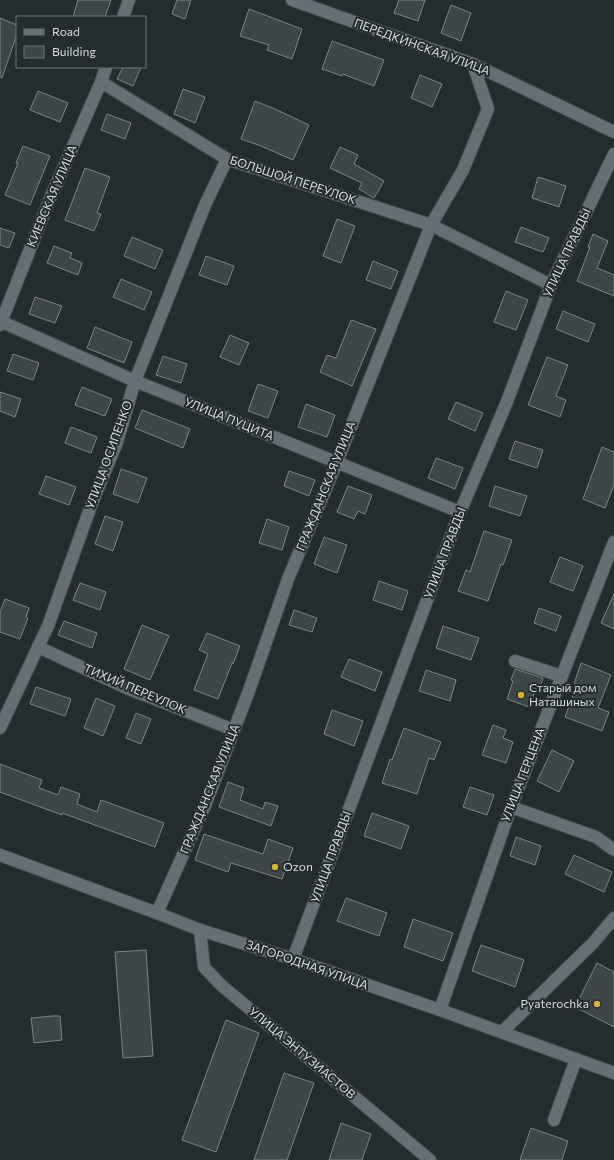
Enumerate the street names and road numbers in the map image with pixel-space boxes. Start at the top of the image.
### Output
street label: ПЕРЕДКИНСКАЯ УЛИЦА [352,15,492,77]
street label: КИЕВСКАЯ УЛИЦА [23,143,79,249]
street label: БОЛЬШОЙ ПЕРЕУЛОК [228,152,358,206]
street label: УЛИЦА ПРАВДЫ [539,206,593,299]
street label: УЛИЦА ПУЦИТА [183,394,276,442]
street label: УЛИЦА ОСИПЕНКО [82,398,134,511]
street label: ГРАЖДАНСКАЯ УЛИЦА [293,419,357,552]
street label: УЛИЦА ПРАВДЫ [420,505,468,600]
street label: ТИХИЙ ПЕРЕУЛОК [82,660,189,716]
street label: ГРАЖДАНСКАЯ УЛИЦА [177,722,241,855]
street label: УЛИЦА ГЕРЦЕНА [498,726,546,824]
street label: УЛИЦА ПРАВДЫ [307,809,353,905]
street label: ЗАГОРОДНАЯ УЛИЦА [245,937,370,992]
street label: УЛИЦА ЭНТУЗИАСТОВ [247,1004,359,1101]

